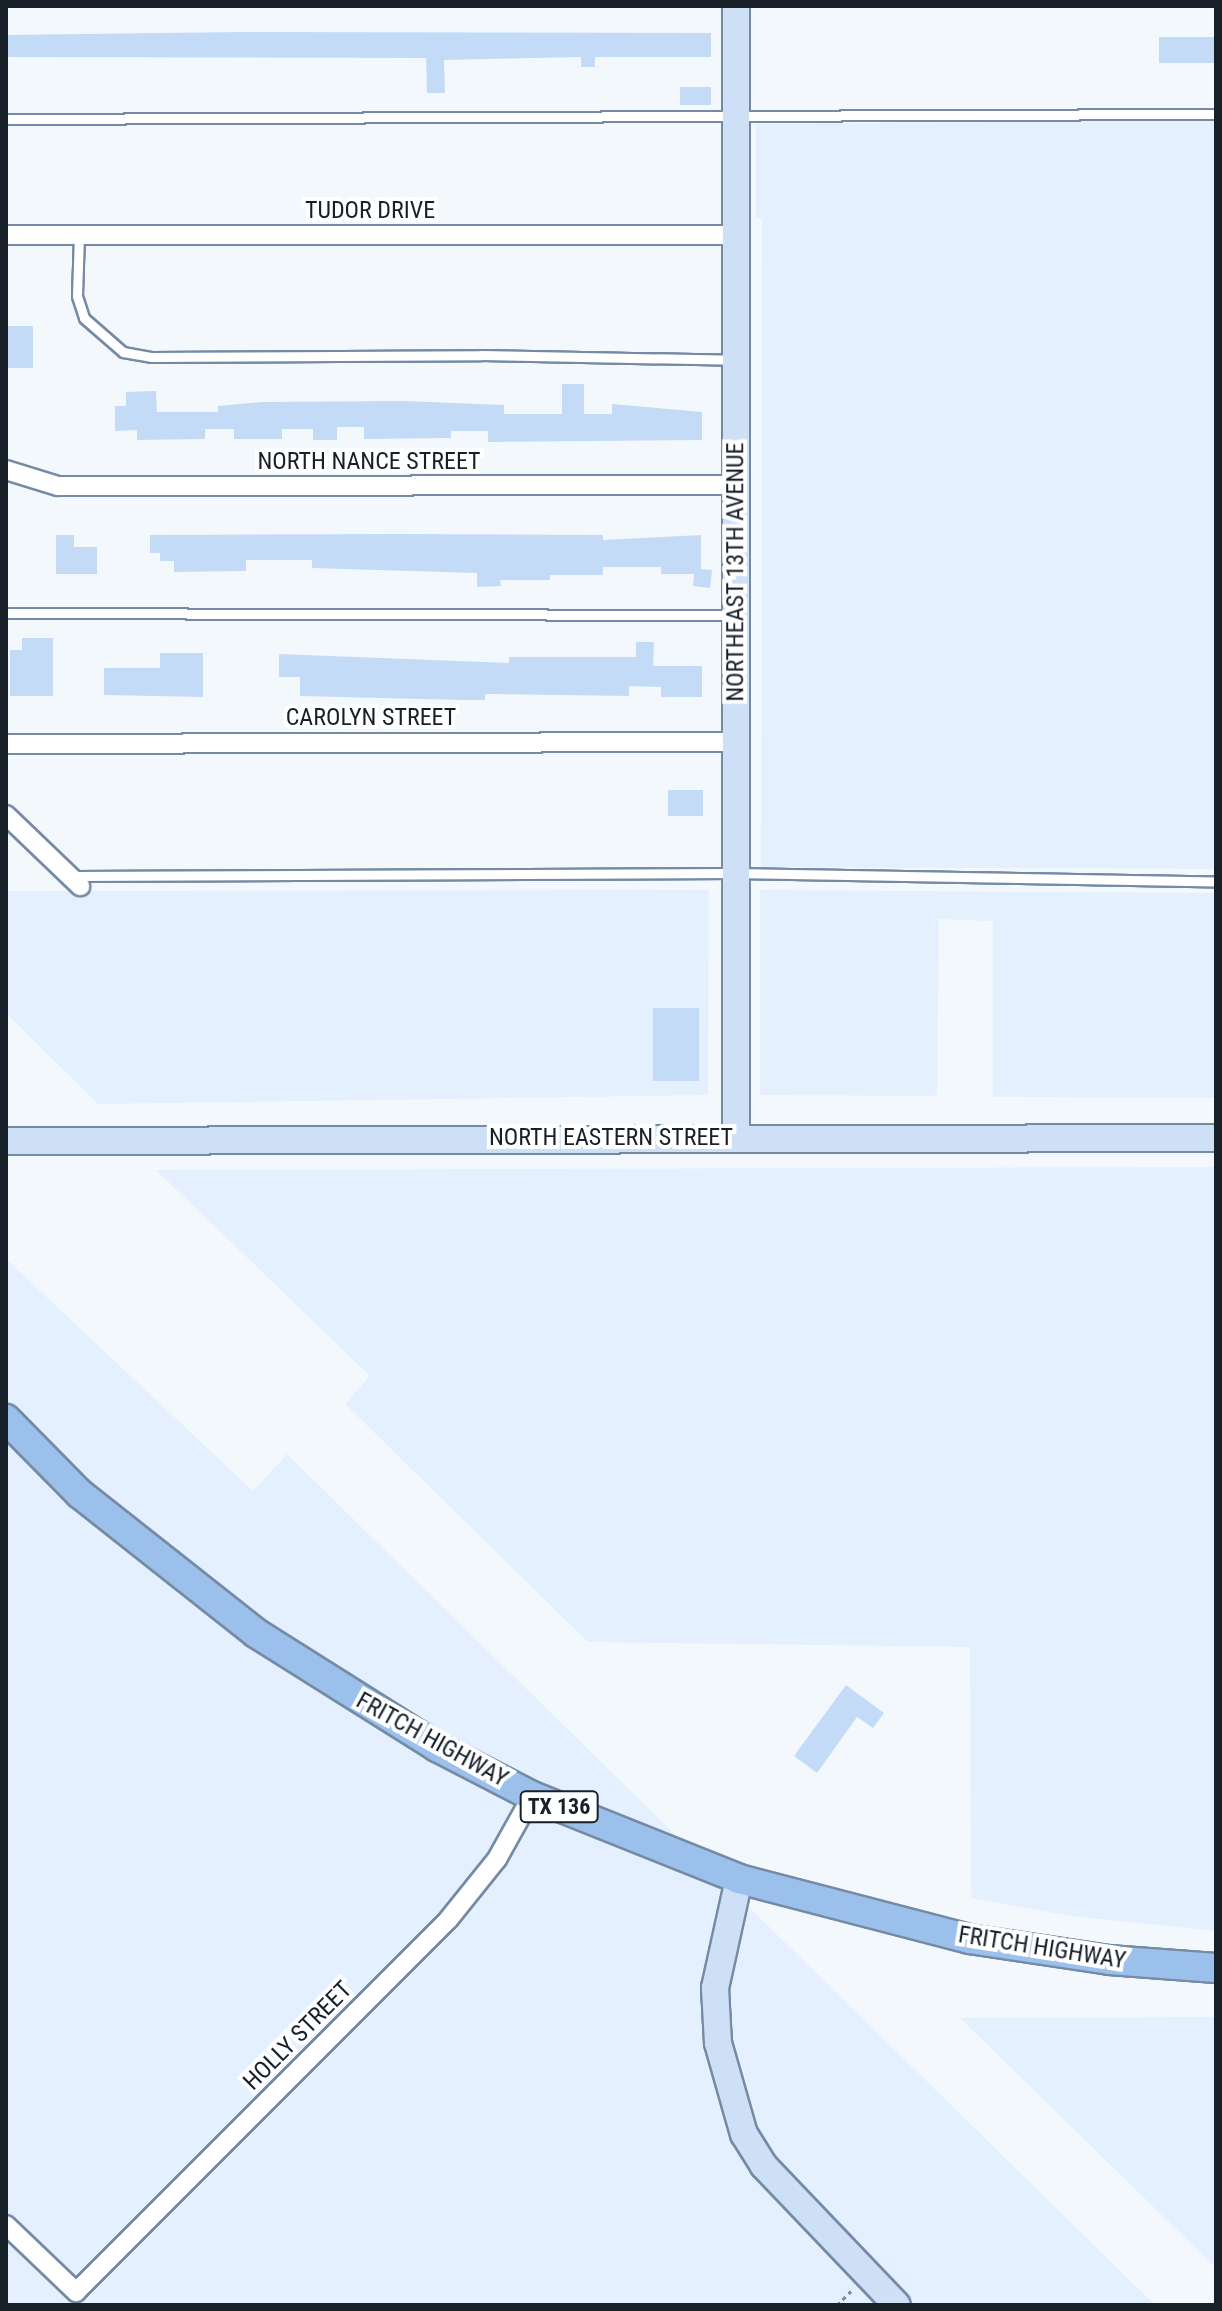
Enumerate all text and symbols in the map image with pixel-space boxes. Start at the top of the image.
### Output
street label: TUDOR DRIVE [305,197,435,225]
street label: NORTHEAST 13TH AVENUE [722,442,750,702]
street label: NORTH NANCE STREET [257,448,481,476]
street label: CAROLYN STREET [286,704,456,732]
street label: NORTH EASTERN STREET [489,1124,733,1152]
street label: FRITCH HIGHWAY [351,1686,513,1794]
road number: TX 136 [519,1789,599,1825]
street label: FRITCH HIGHWAY [956,1921,1128,1975]
street label: HOLLY STREET [238,1976,358,2096]

